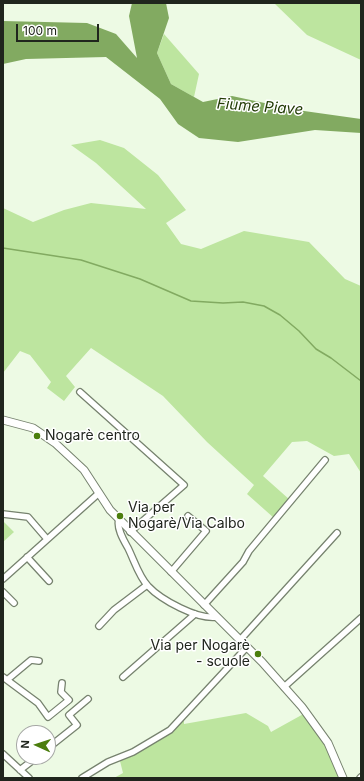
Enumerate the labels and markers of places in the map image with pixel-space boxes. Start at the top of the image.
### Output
place label: Nogarè centro [45,428,140,444]
marker: Nogarè centro [32,431,42,441]
place label: Via per Nogarè/Via Calbo [128,500,245,532]
marker: Via per Nogarè/Via Calbo [115,511,125,521]
place label: Via per Nogarè - scuole [151,638,250,670]
marker: Via per Nogarè - scuole [253,649,263,659]

